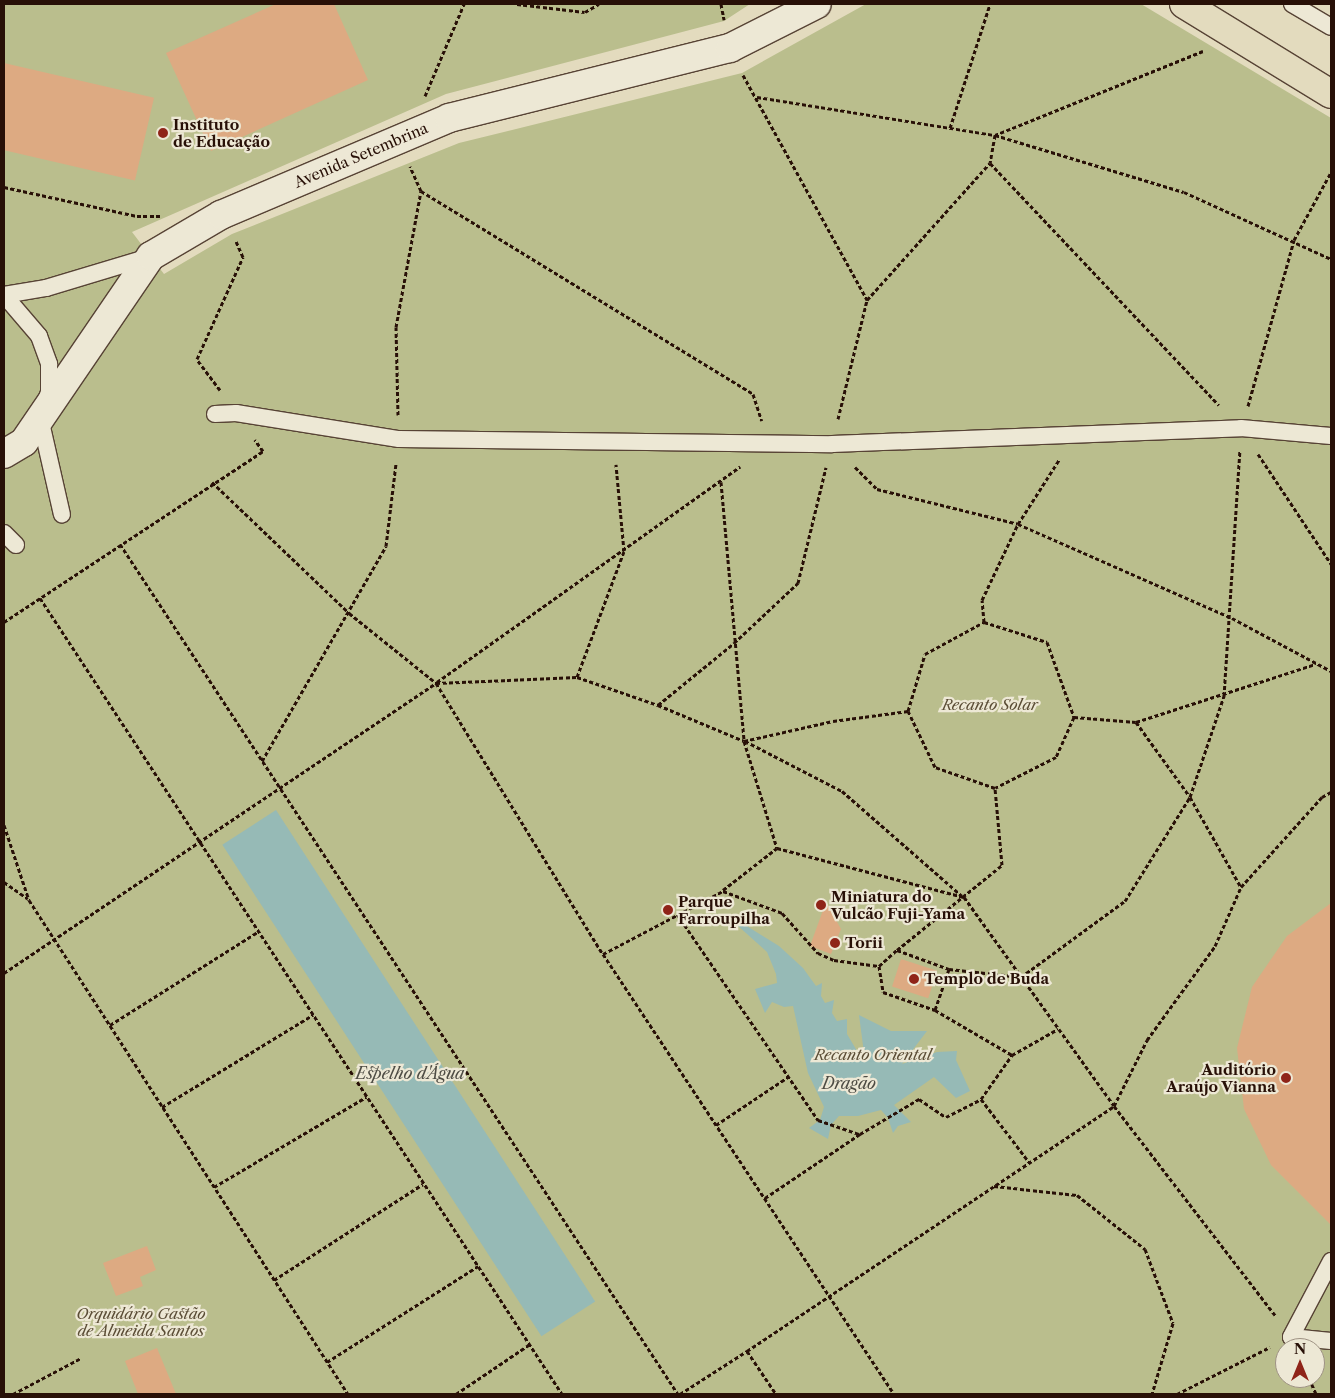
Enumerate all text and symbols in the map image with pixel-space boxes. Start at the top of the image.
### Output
place label: Instituto de Educação [173,115,270,150]
street label: Avenida Setembrina [291,119,431,191]
marker: Instituto de Educação [157,127,169,139]
park label: Recanto Solar [942,696,1038,714]
place label: Miniatura do Vulcão Fuji-Yama [831,887,965,922]
place label: Parque Farroupilha [678,892,770,927]
marker: Miniatura do Vulcão Fuji-Yama [815,899,827,911]
marker: Parque Farroupilha [662,904,674,916]
place label: Torii [845,934,883,952]
marker: Torii [829,937,841,949]
place label: Templo de Buda [924,970,1049,988]
marker: Templo de Buda [908,973,920,985]
park label: Recanto Oriental [814,1046,932,1064]
place label: Auditório Araújo Vianna [1166,1060,1276,1095]
water label: Espelho d'Água [355,1063,465,1083]
marker: Auditório Araújo Vianna [1280,1072,1292,1084]
water label: Dragão [822,1073,876,1093]
park label: Orquidário Gastão de Almeida Santos [76,1304,206,1339]
north arrow [1275,1338,1325,1388]
text: N [1294,1340,1306,1358]

